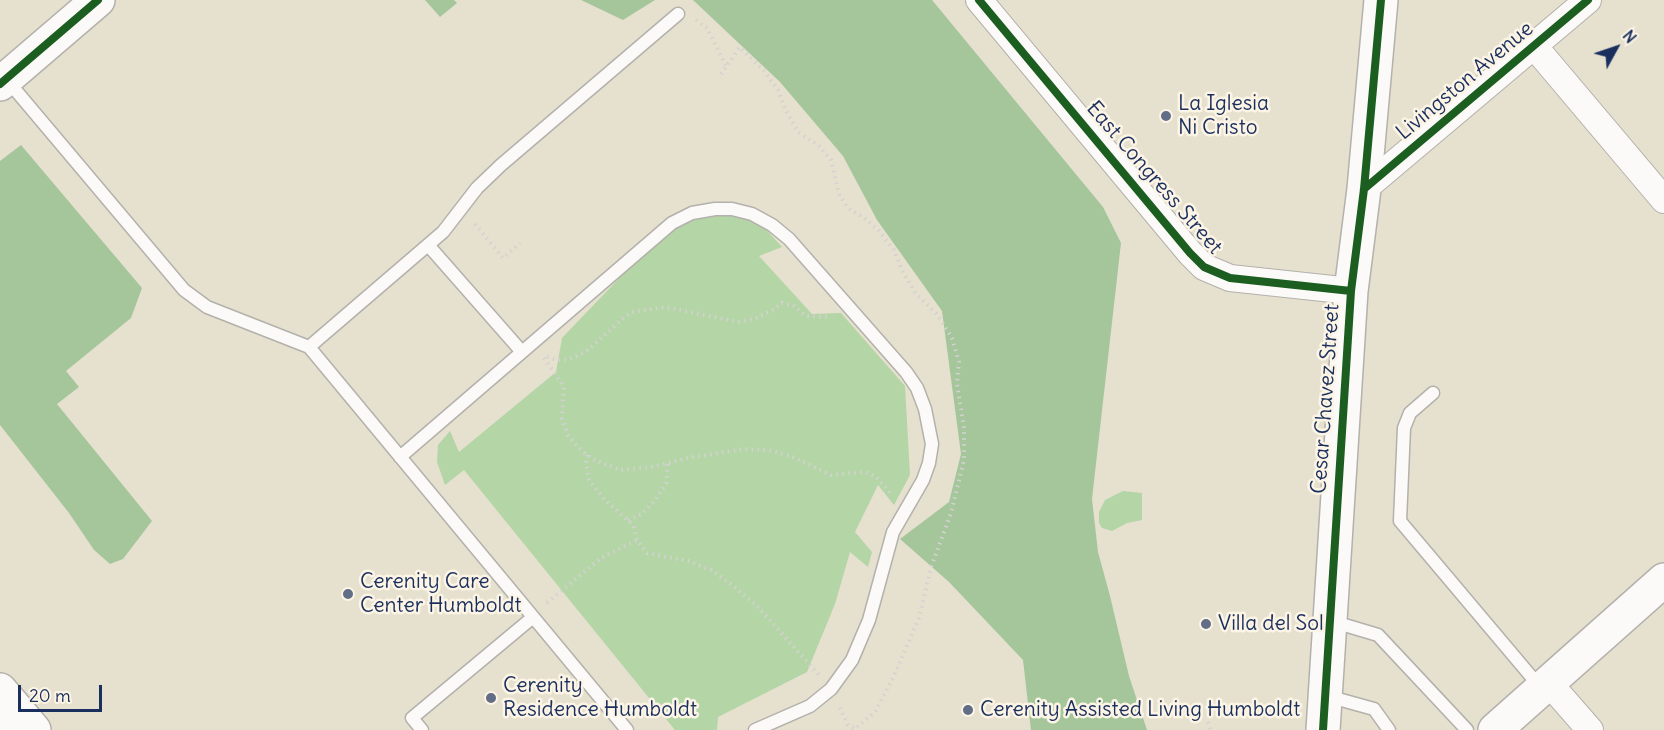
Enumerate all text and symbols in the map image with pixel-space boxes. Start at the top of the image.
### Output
street label: Livingston Avenue [1391,16,1539,146]
north arrow [1586,18,1646,78]
text: N [1619,26,1641,47]
place label: La Iglesia Ni Cristo [1178,91,1269,141]
street label: East Congress Street [1081,96,1227,260]
marker: La Iglesia Ni Cristo [1159,109,1173,123]
street label: Cesar Chavez Street [1307,303,1345,495]
place label: Cerenity Care Center Humboldt [360,569,522,619]
marker: Cerenity Care Center Humboldt [341,587,355,601]
place label: Villa del Sol [1218,611,1324,637]
marker: Villa del Sol [1199,617,1213,631]
scale bar [21,673,105,711]
place label: Cerenity Residence Humboldt [503,673,697,723]
text: 20 m [29,684,71,707]
marker: Cerenity Residence Humboldt [484,691,498,705]
place label: Cerenity Assisted Living Humboldt [980,697,1300,723]
marker: Cerenity Assisted Living Humboldt [961,703,975,717]

